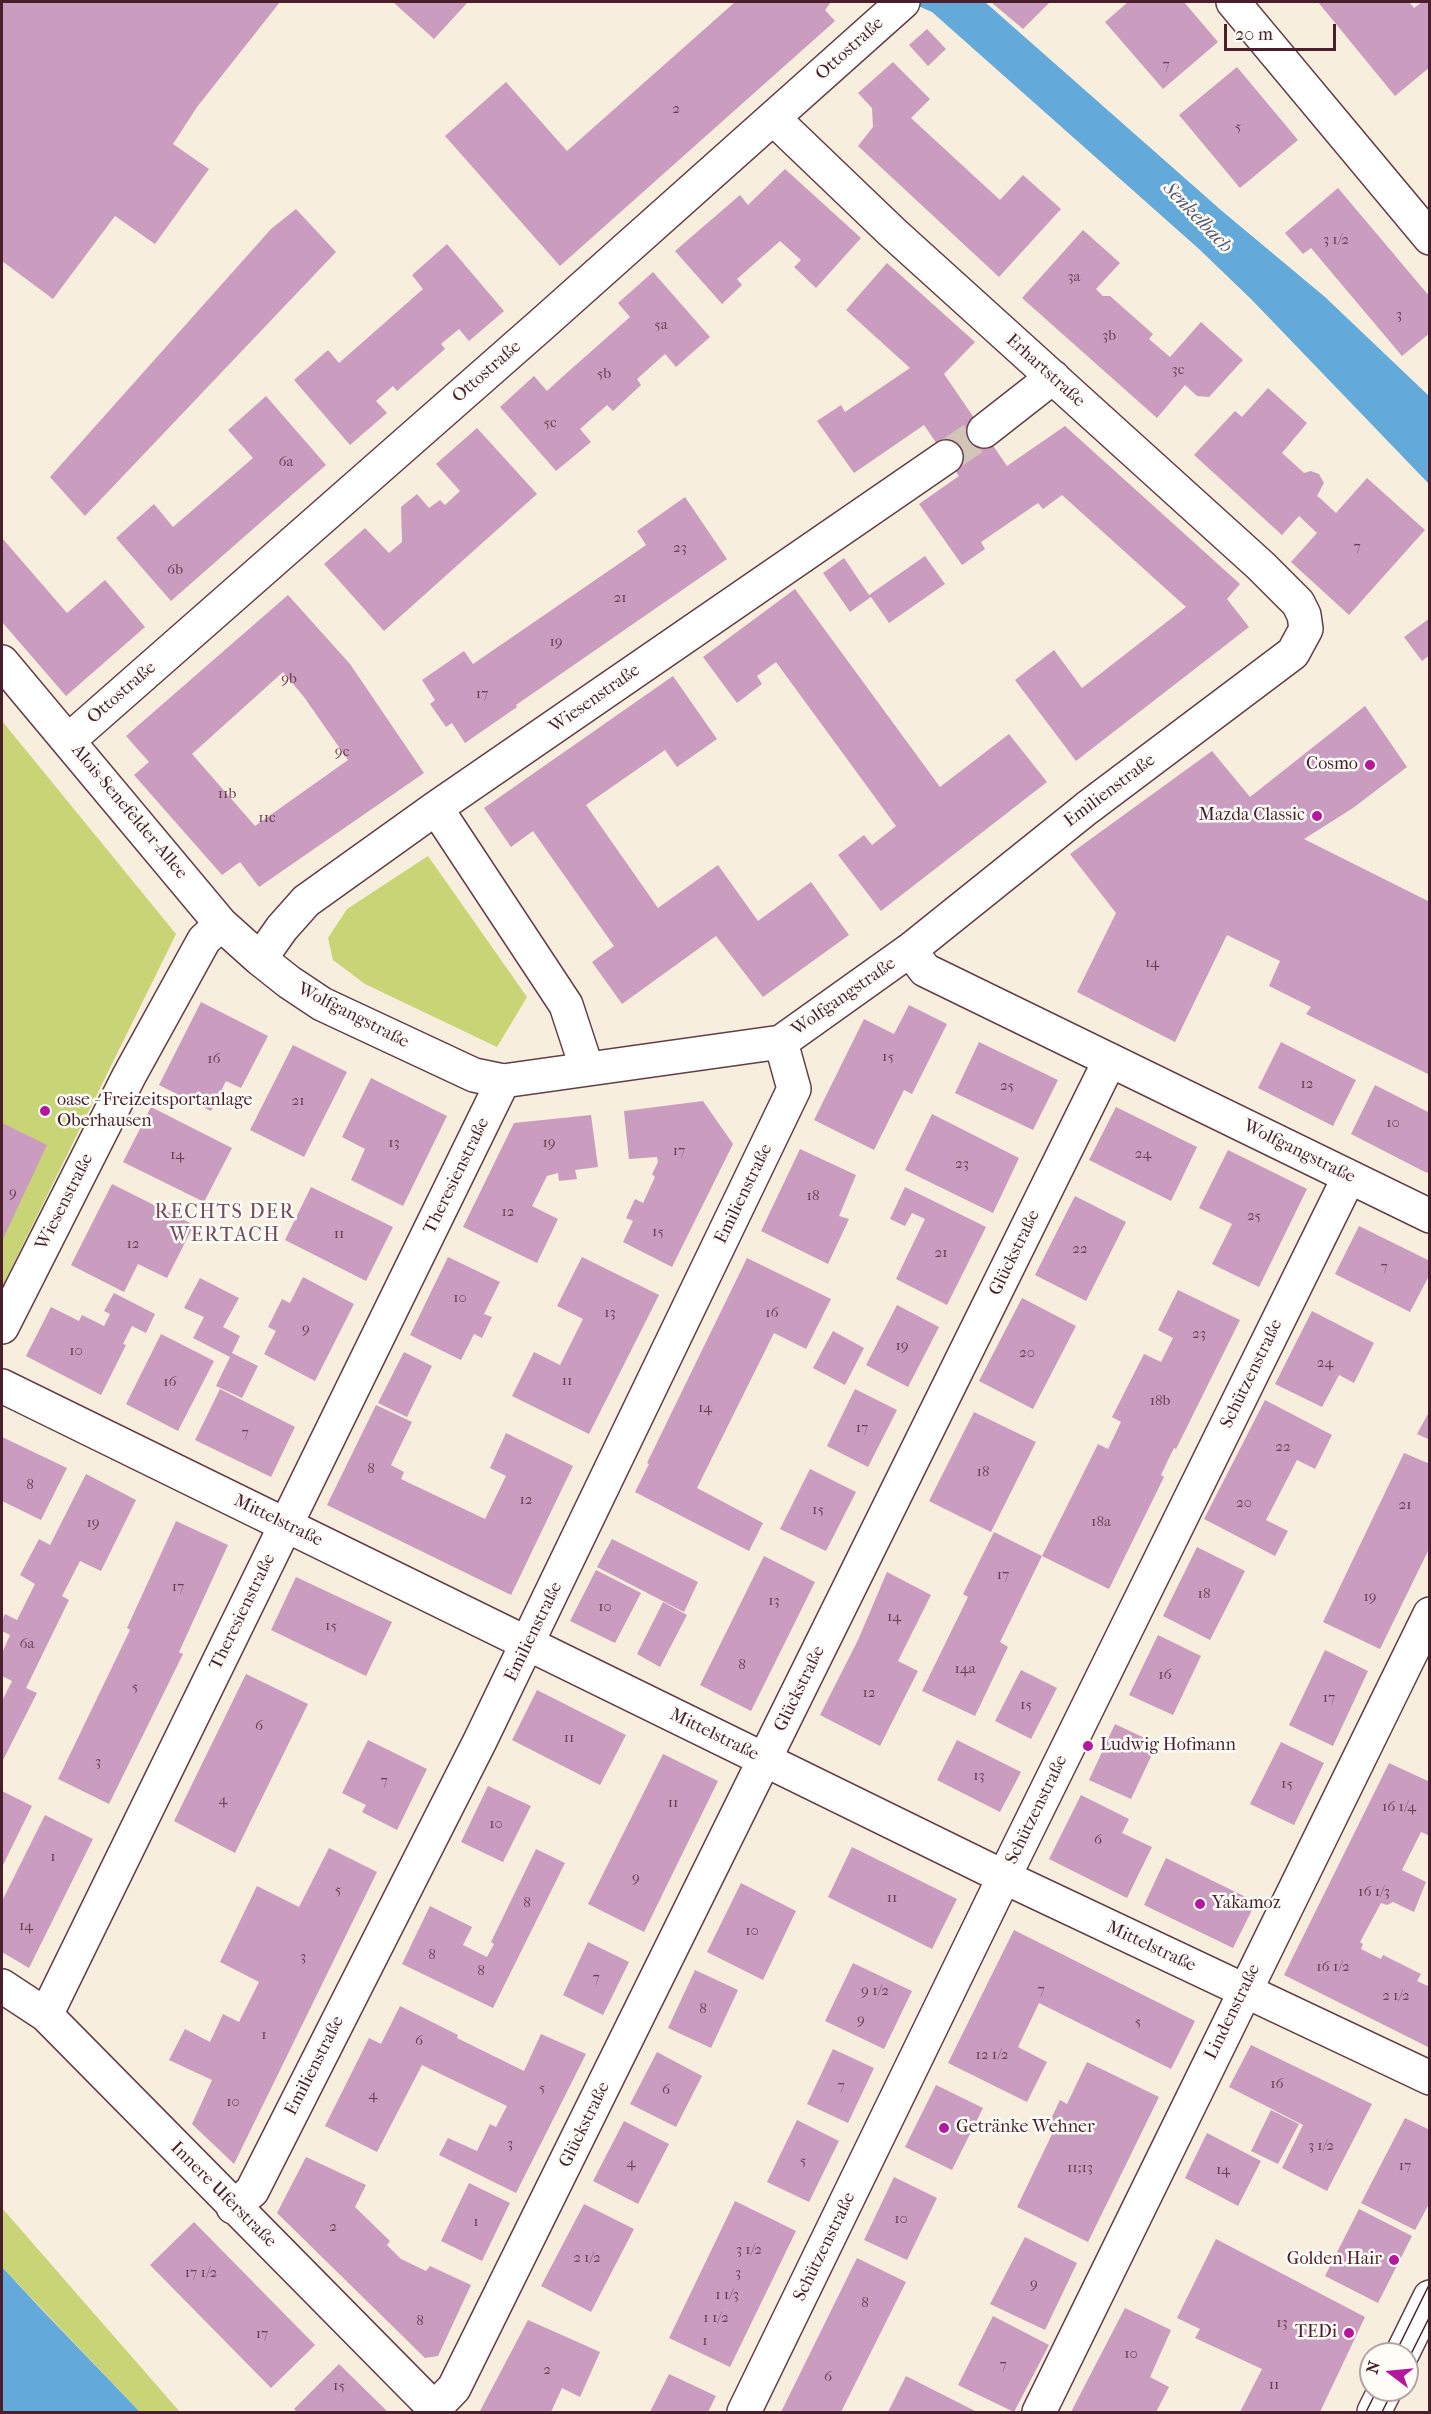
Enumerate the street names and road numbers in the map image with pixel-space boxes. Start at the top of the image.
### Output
street label: Ottostraße [812,13,888,85]
street label: Erhartstraße [1001,330,1089,412]
street label: Ottostraße [448,336,526,408]
street label: Ottostraße [83,657,161,729]
street label: Wiesenstraße [546,660,644,738]
street label: Alois-Senefelder-Allee [66,740,192,884]
street label: Emilienstraße [1060,750,1160,832]
street label: Wolfgangstraße [788,953,900,1041]
street label: Wolfgangstraße [294,979,412,1053]
street label: Theresienstraße [419,1114,495,1238]
street label: Wolfgangstraße [1239,1116,1359,1188]
street label: Emilienstraße [710,1140,778,1248]
street label: Wiesenstraße [31,1150,99,1254]
street label: Glückstraße [985,1207,1045,1299]
street label: Schützenstraße [1216,1316,1288,1432]
street label: Mittelstraße [230,1490,326,1552]
street label: Theresienstraße [205,1550,281,1674]
street label: Emilienstraße [500,1578,568,1686]
street label: Glückstraße [770,1643,830,1735]
street label: Mittelstraße [666,1704,762,1766]
street label: Schützenstraße [1001,1752,1073,1868]
street label: Mittelstraße [1103,1917,1199,1977]
street label: Lindenstraße [1201,1961,1265,2063]
street label: Emilienstraße [281,2013,349,2119]
street label: Glückstraße [555,2079,615,2171]
street label: Innere Uferstraße [165,2137,281,2253]
street label: Schützenstraße [789,2189,861,2305]

